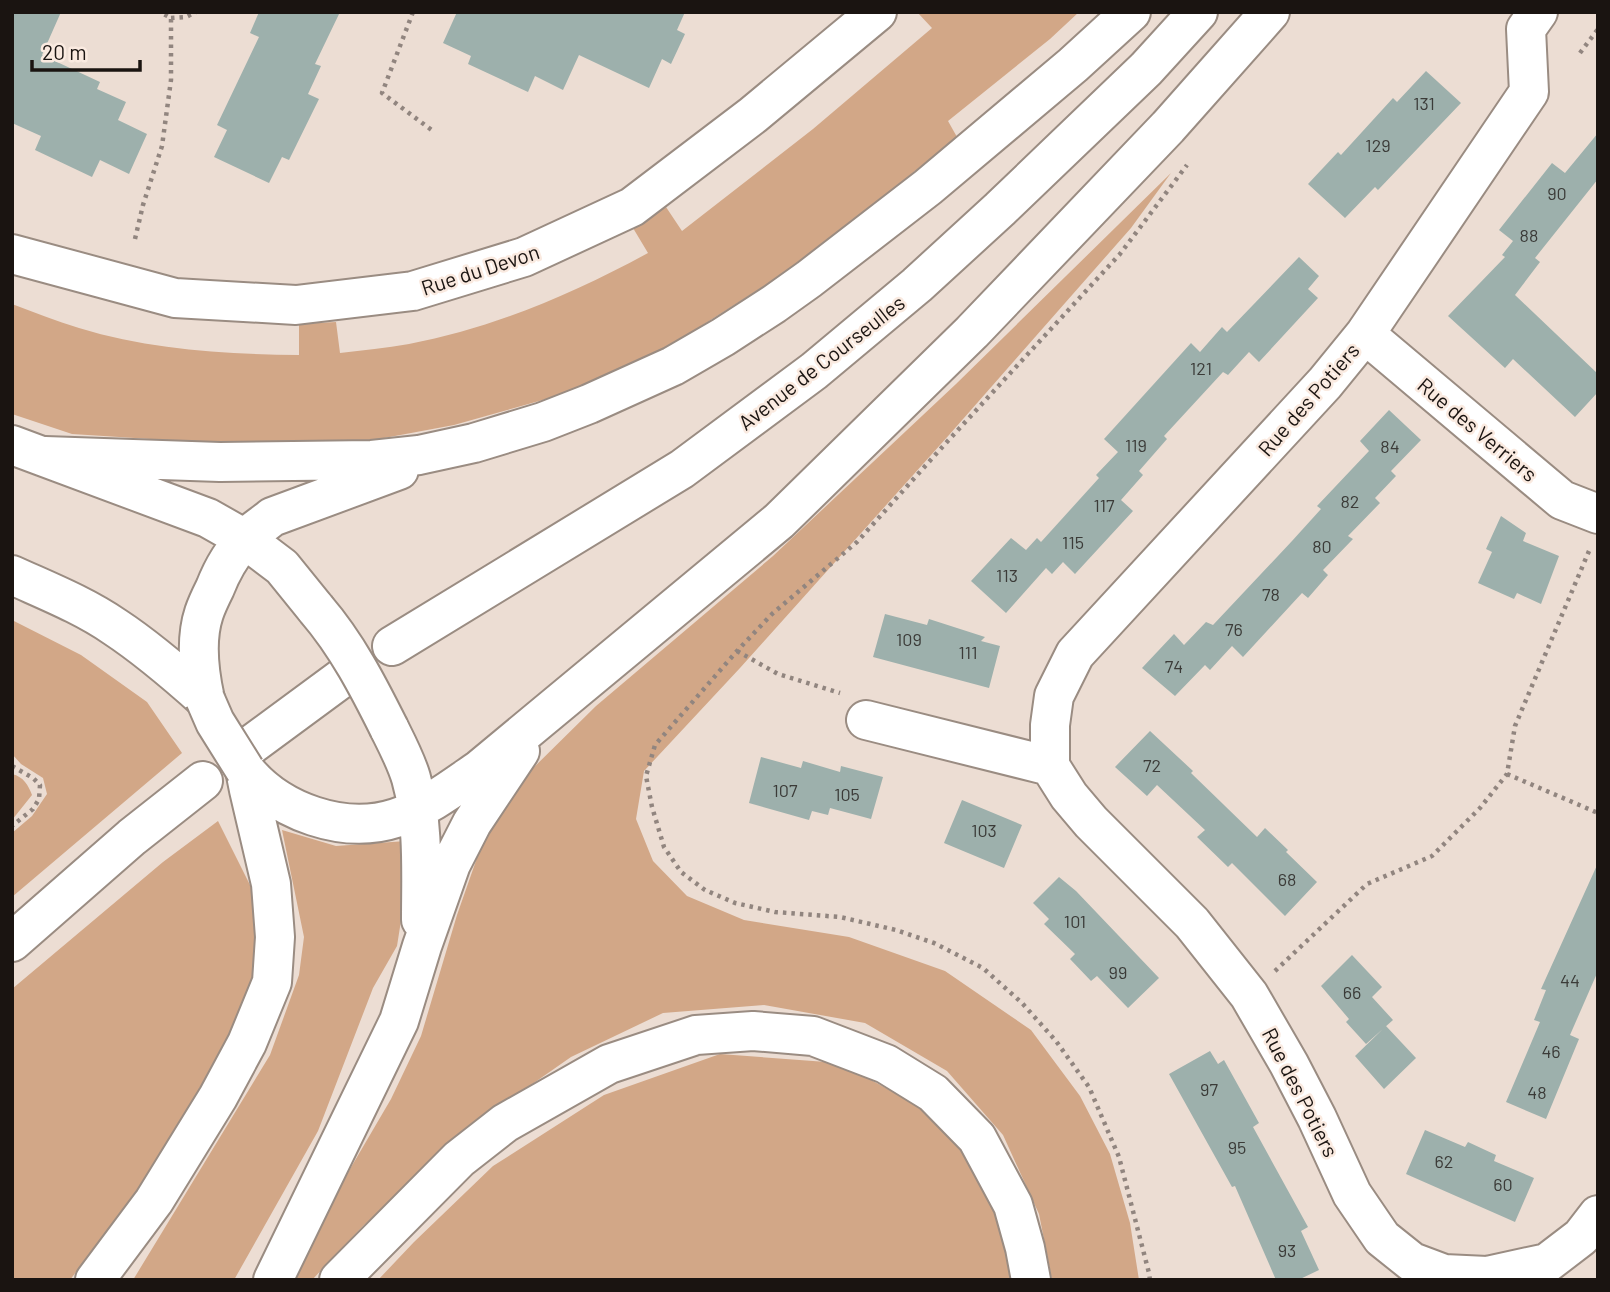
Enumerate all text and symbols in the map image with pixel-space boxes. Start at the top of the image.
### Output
scale bar [32,28,140,72]
text: 20 m [42,39,87,64]
house number: 131 [1413,92,1435,114]
house number: 129 [1365,134,1391,156]
house number: 90 [1547,182,1567,204]
house number: 88 [1520,224,1538,246]
street label: Rue du Devon [418,238,542,300]
street label: Avenue de Courseulles [733,289,909,435]
street label: Rue des Potiers [1252,337,1364,461]
house number: 121 [1190,357,1212,379]
street label: Rue des Verriers [1413,372,1543,486]
house number: 119 [1125,434,1147,456]
house number: 84 [1380,435,1400,457]
house number: 82 [1340,490,1360,512]
house number: 117 [1093,494,1115,516]
house number: 115 [1062,531,1084,553]
house number: 80 [1312,535,1332,557]
house number: 113 [996,564,1018,586]
house number: 78 [1262,583,1280,605]
house number: 76 [1225,618,1243,640]
house number: 109 [896,628,922,650]
house number: 111 [958,641,978,663]
house number: 74 [1165,655,1183,677]
house number: 72 [1143,754,1161,776]
house number: 107 [773,779,798,801]
house number: 105 [834,783,860,805]
house number: 103 [971,819,997,841]
house number: 68 [1278,868,1296,890]
house number: 101 [1064,910,1086,932]
house number: 99 [1109,961,1127,983]
house number: 44 [1560,969,1580,991]
house number: 66 [1343,981,1361,1003]
street label: Rue des Potiers [1258,1023,1344,1161]
house number: 46 [1541,1040,1561,1062]
house number: 97 [1200,1078,1218,1100]
house number: 48 [1527,1081,1547,1103]
house number: 95 [1228,1136,1246,1158]
house number: 62 [1435,1150,1453,1172]
house number: 60 [1493,1173,1513,1195]
house number: 93 [1278,1239,1296,1261]

